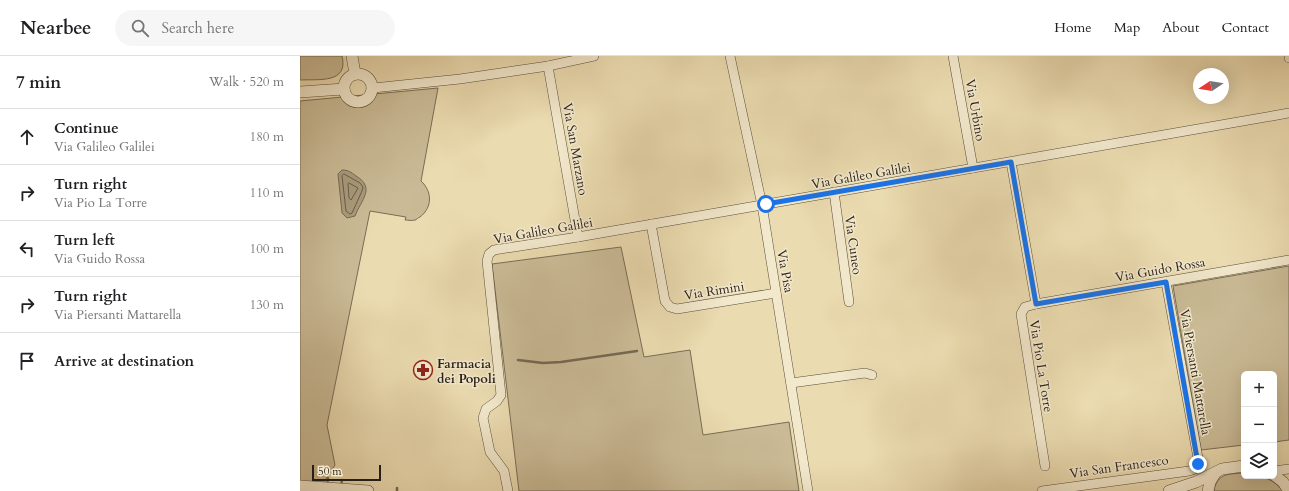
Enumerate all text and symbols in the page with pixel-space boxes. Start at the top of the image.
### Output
search box [115,10,395,46]
text: Nearbee [20,15,91,41]
icon: search [129,17,151,39]
text: Search here [161,18,234,38]
text: Home [1054,18,1092,37]
text: Map [1114,18,1140,37]
text: About [1162,18,1199,37]
text: Contact [1221,18,1269,37]
north arrow [1193,68,1229,104]
text: 7 min [16,71,61,94]
text: Walk · 520 m [209,73,284,91]
street label: Via Urbino [961,78,989,143]
street label: Via San Marzano [558,101,592,197]
text: Continue [54,118,119,138]
icon: ahead [16,126,38,148]
text: 180 m [250,128,284,146]
text: Via Galileo Galilei [54,138,155,156]
street label: Via Galileo Galilei [810,158,913,194]
text: Turn right [54,174,127,194]
icon: right [16,182,38,204]
text: 110 m [250,184,284,202]
text: Via Pio La Torre [54,194,147,212]
route start [757,195,775,213]
street label: Via Galileo Galilei [492,213,595,249]
street label: Via Cuneo [840,214,866,276]
text: Turn left [54,230,115,250]
icon: left [16,238,38,260]
text: 100 m [250,240,284,258]
street label: Via Pisa [772,248,798,295]
text: Via Guido Rossa [54,250,145,268]
street label: Via Guido Rossa [1114,253,1207,287]
street label: Via Rimini [683,277,746,305]
text: Turn right [54,286,127,306]
icon: right [16,294,38,316]
text: 130 m [250,296,284,314]
text: Via Piersanti Mattarella [54,306,182,324]
street label: Via Piersanti Mattarella [1175,308,1215,437]
street label: Via Pio La Torre [1025,319,1057,414]
icon: arrive [16,350,38,372]
text: Arrive at destination [54,351,194,371]
place label: Farmacia dei Popoli [437,355,496,388]
pharmacy icon: Farmacia dei Popoli [412,359,434,381]
map controls [1241,371,1277,479]
button: + [1241,371,1277,407]
button: − [1241,407,1277,443]
button: layers [1241,443,1277,479]
street label: Via San Francesco [1069,451,1170,483]
route end [1189,455,1207,473]
scale bar [312,463,381,482]
text: 50 m [318,464,342,479]

